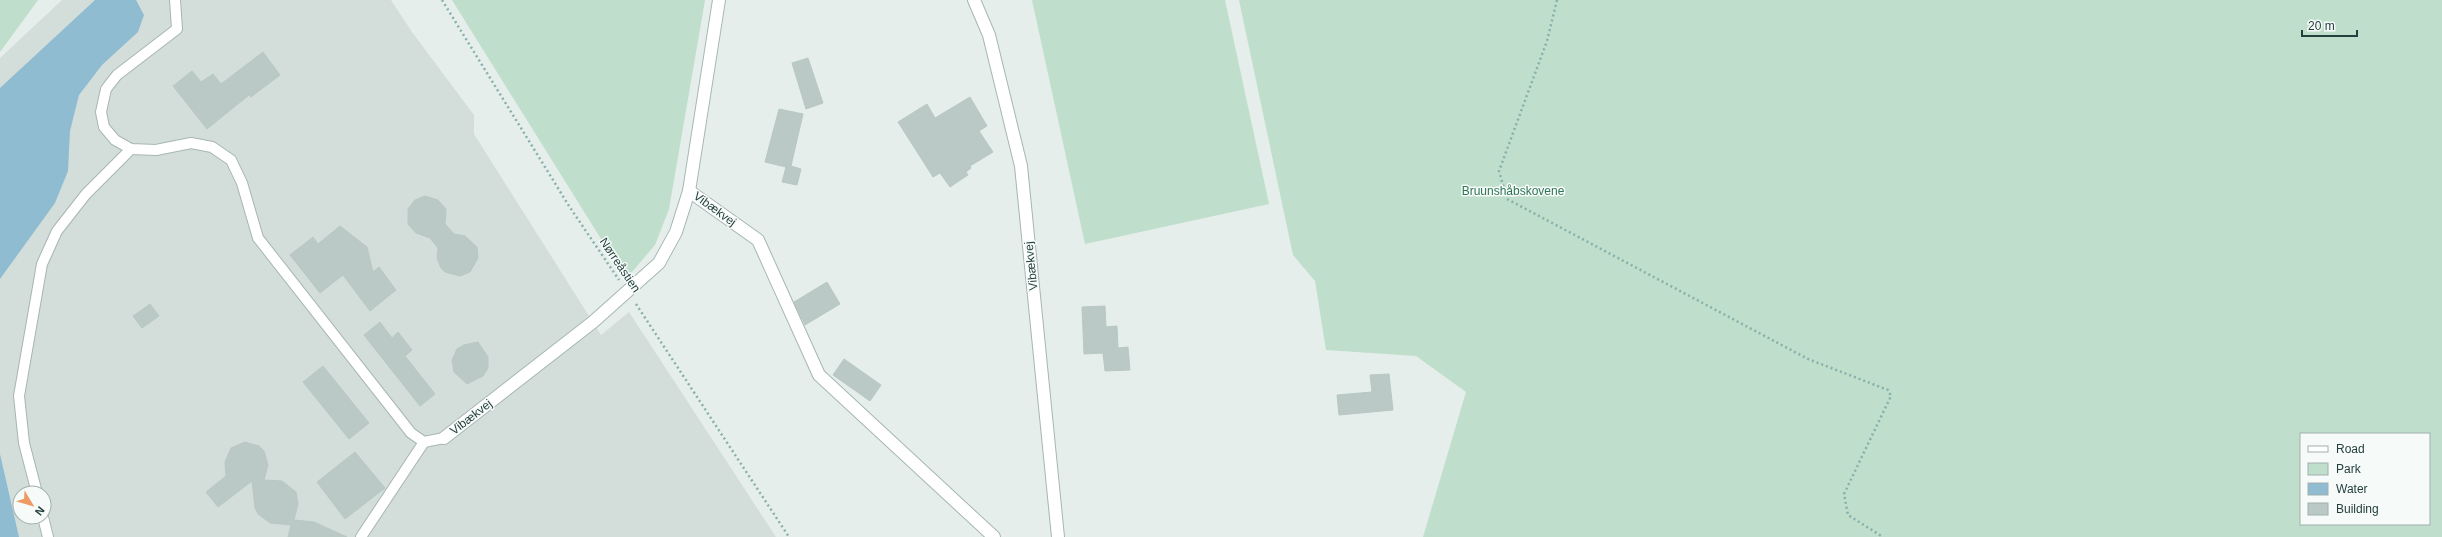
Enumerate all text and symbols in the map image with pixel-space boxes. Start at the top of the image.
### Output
scale bar [2302,12,2357,38]
text: 20 m [2308,19,2335,33]
park label: Bruunshåbskovene [1462,184,1565,198]
street label: Vibækvej [691,189,739,229]
street label: Nørreåstien [597,235,643,295]
street label: Vibækvej [1021,241,1041,291]
street label: Vibækvej [447,396,495,438]
legend [2300,433,2430,525]
text: Road [2336,442,2365,456]
text: Park [2336,462,2362,476]
text: Water [2336,482,2368,496]
north arrow [12,485,52,525]
text: Building [2336,502,2379,516]
text: N [33,504,47,518]

